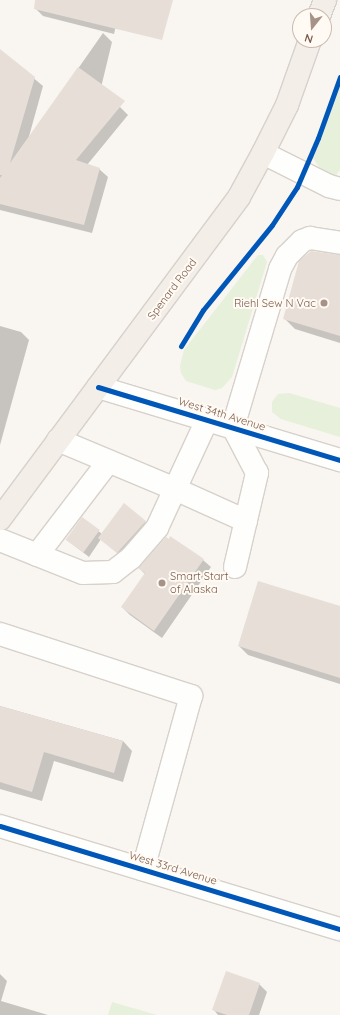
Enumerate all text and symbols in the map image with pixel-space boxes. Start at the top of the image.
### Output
north arrow [292,8,332,48]
text: N [303,31,315,46]
street label: Spenard Road [145,256,199,322]
place label: Riehl Sew N Vac [234,296,316,310]
marker: Riehl Sew N Vac [319,298,329,308]
street label: West 34th Avenue [177,394,267,434]
place label: Smart Start of Alaska [170,570,228,596]
marker: Smart Start of Alaska [157,578,167,588]
street label: West 33rd Avenue [127,848,219,888]

